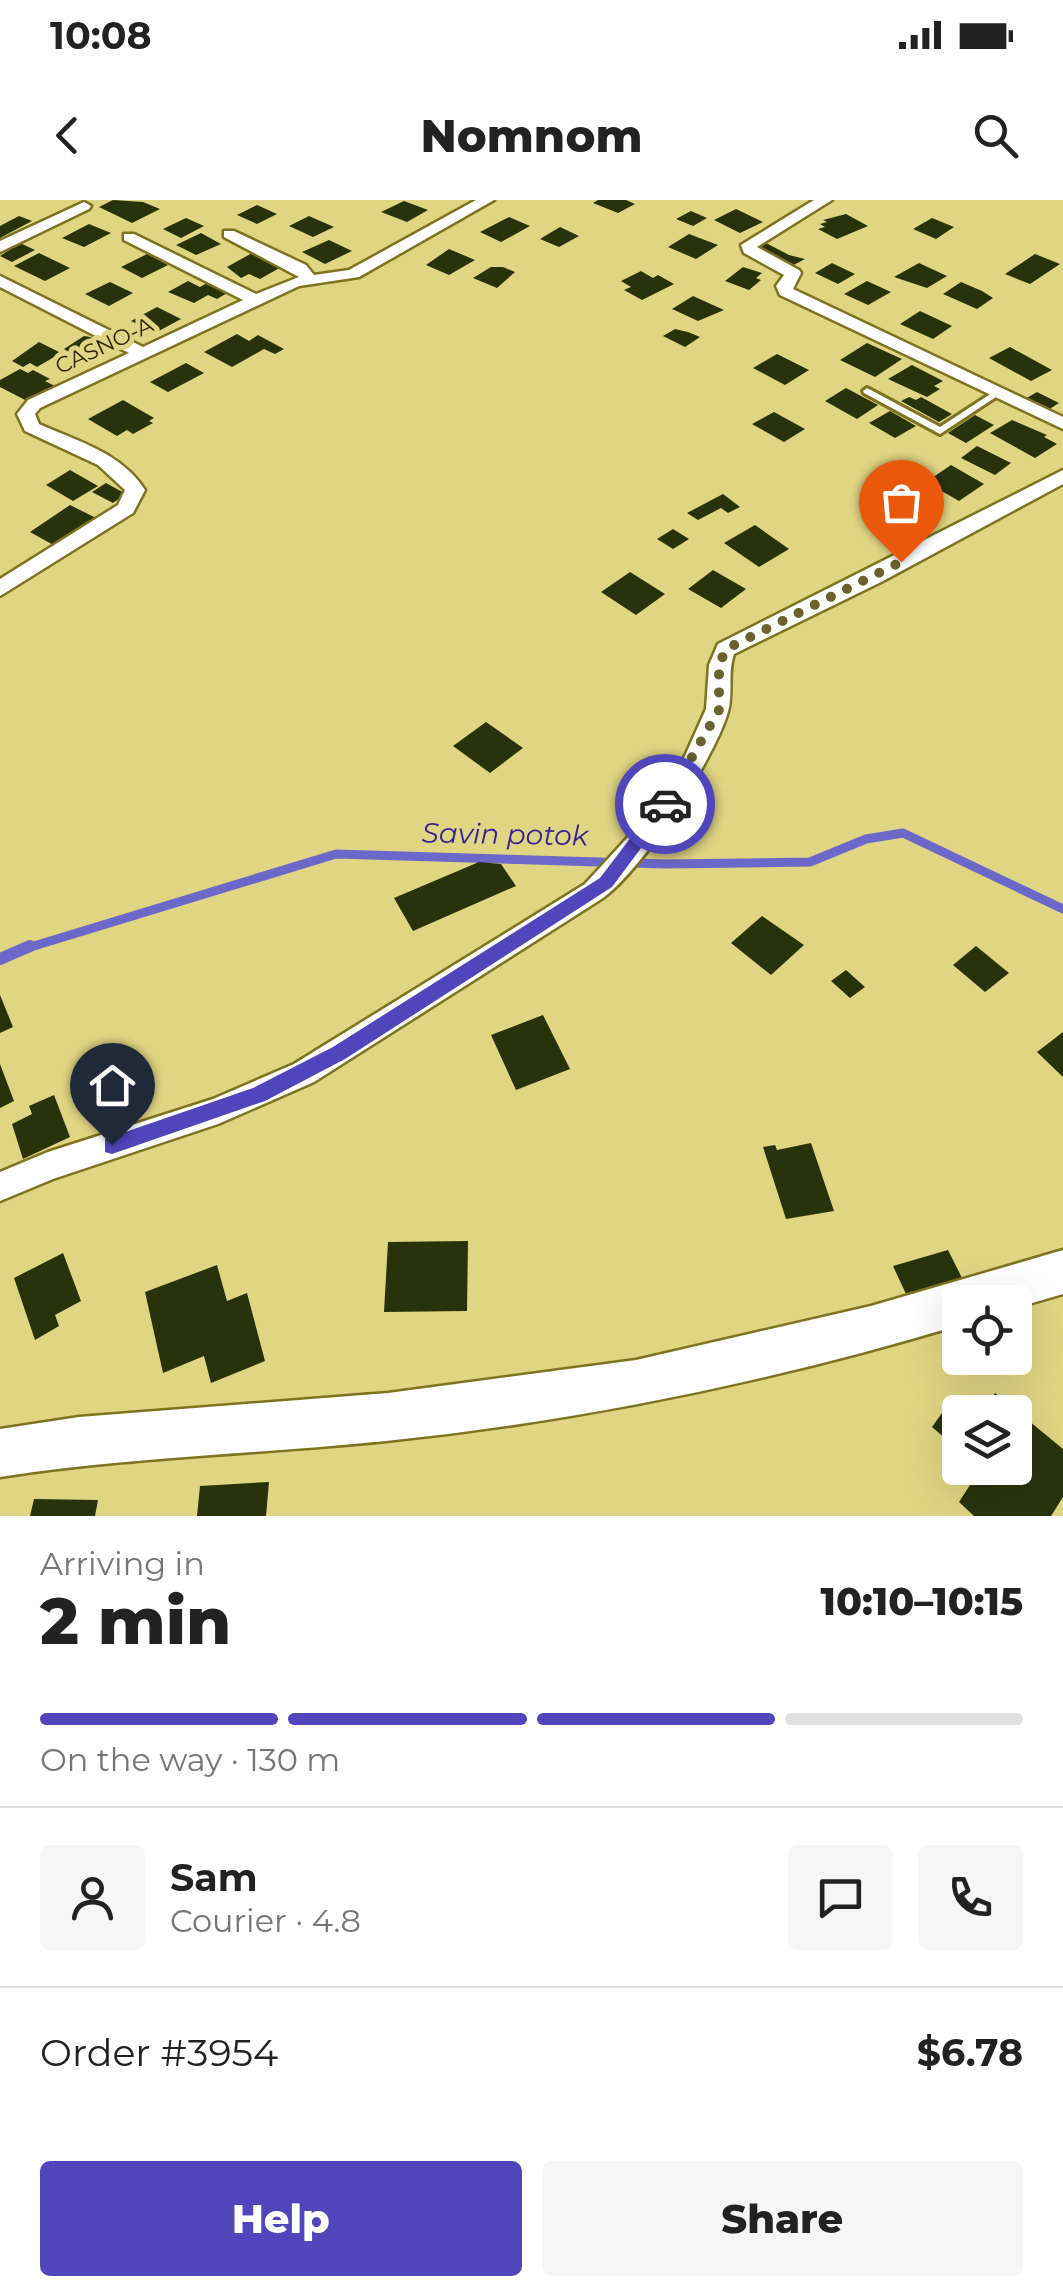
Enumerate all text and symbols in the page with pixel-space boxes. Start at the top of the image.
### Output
text: 10:08 [50,12,152,59]
icon: back [40,108,95,163]
text: Nomnom [421,108,642,163]
icon: search [968,108,1023,163]
street label: CASNO-A [51,311,158,380]
pin [859,460,944,563]
icon: bag [874,475,929,530]
courier [615,754,715,854]
icon: car [638,777,693,832]
water label: Savin potok [421,816,590,852]
pin [70,1043,155,1146]
icon: home [85,1058,140,1113]
map controls [942,1285,1032,1485]
button: locate [942,1285,1032,1375]
button: layers [942,1395,1032,1485]
text: Arriving in [40,1544,205,1583]
text: 10:10–10:15 [821,1578,1023,1625]
text: 2 min [40,1581,231,1660]
text: On the way · 130 m [40,1740,340,1779]
button: person [40,1845,145,1950]
button: chat [788,1845,893,1950]
button: phone [918,1845,1023,1950]
text: Sam [170,1854,258,1901]
text: Courier · 4.8 [170,1901,361,1940]
text: Order #3954 [40,2029,278,2076]
text: $6.78 [917,2029,1023,2076]
button: Help [40,2161,522,2276]
button: Share [542,2161,1023,2276]

